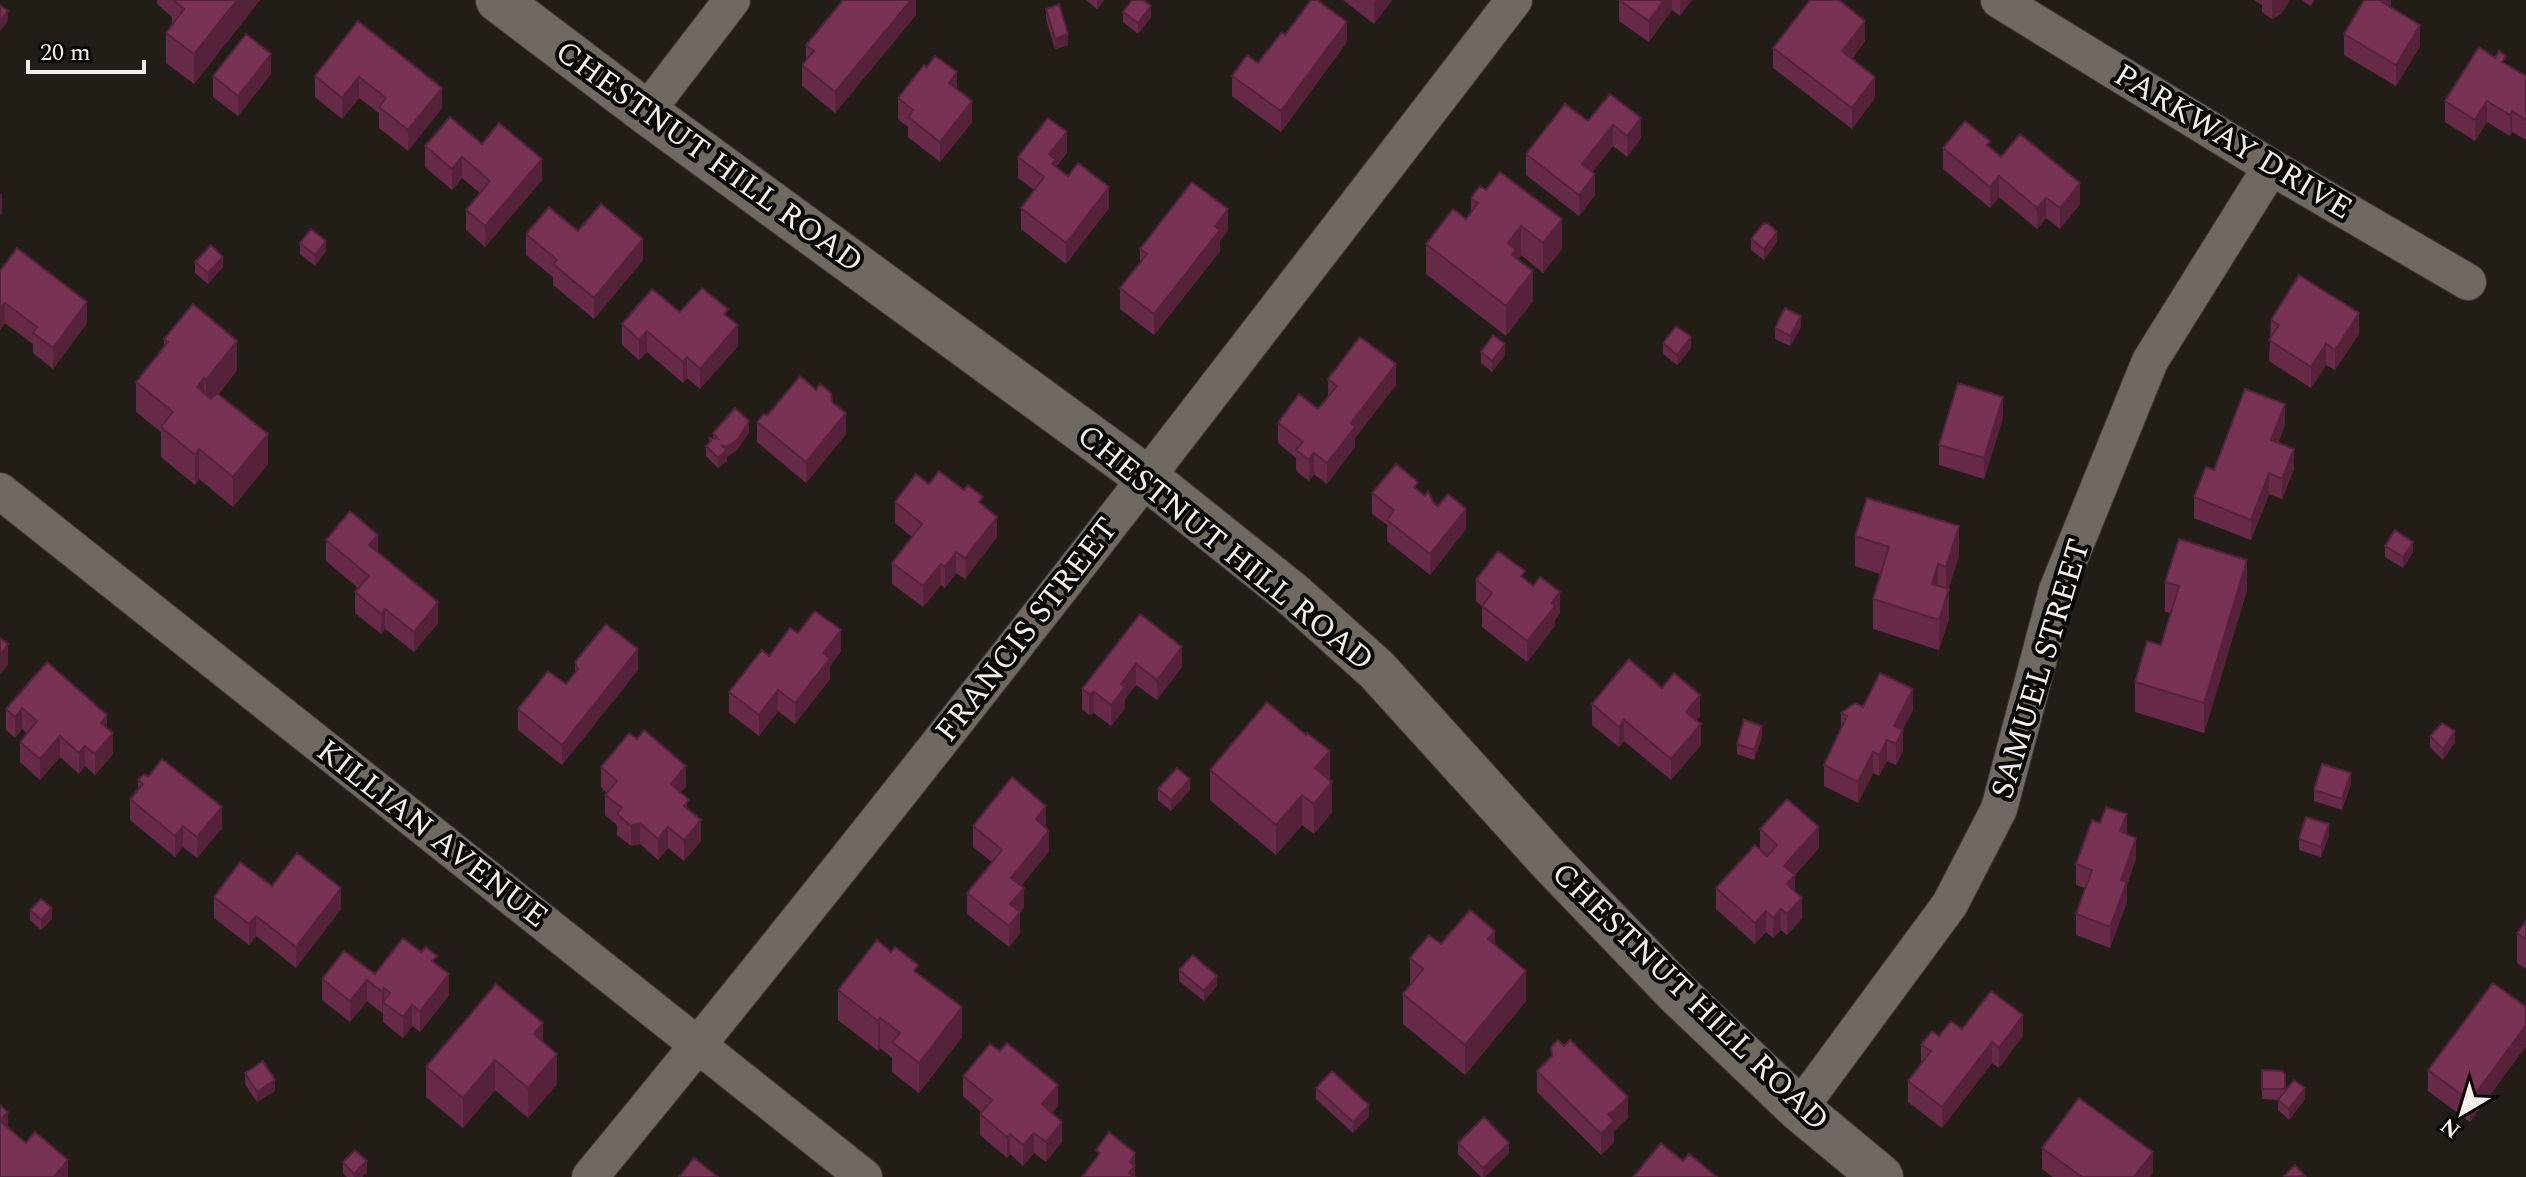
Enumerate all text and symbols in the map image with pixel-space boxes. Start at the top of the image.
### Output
scale bar [28,24,144,74]
street label: CHESTNUT HILL ROAD [545,28,873,286]
text: 20 m [40,35,91,71]
street label: PARKWAY DRIVE [2104,51,2362,233]
street label: CHESTNUT HILL ROAD [1066,412,1384,684]
street label: FRANCIS STREET [923,507,1131,753]
street label: SAMUEL STREET [1978,533,2104,805]
street label: KILLIAN AVENUE [305,728,559,940]
street label: CHESTNUT HILL ROAD [1540,851,1840,1143]
north arrow [2422,1073,2502,1153]
text: N [2433,1109,2468,1146]

